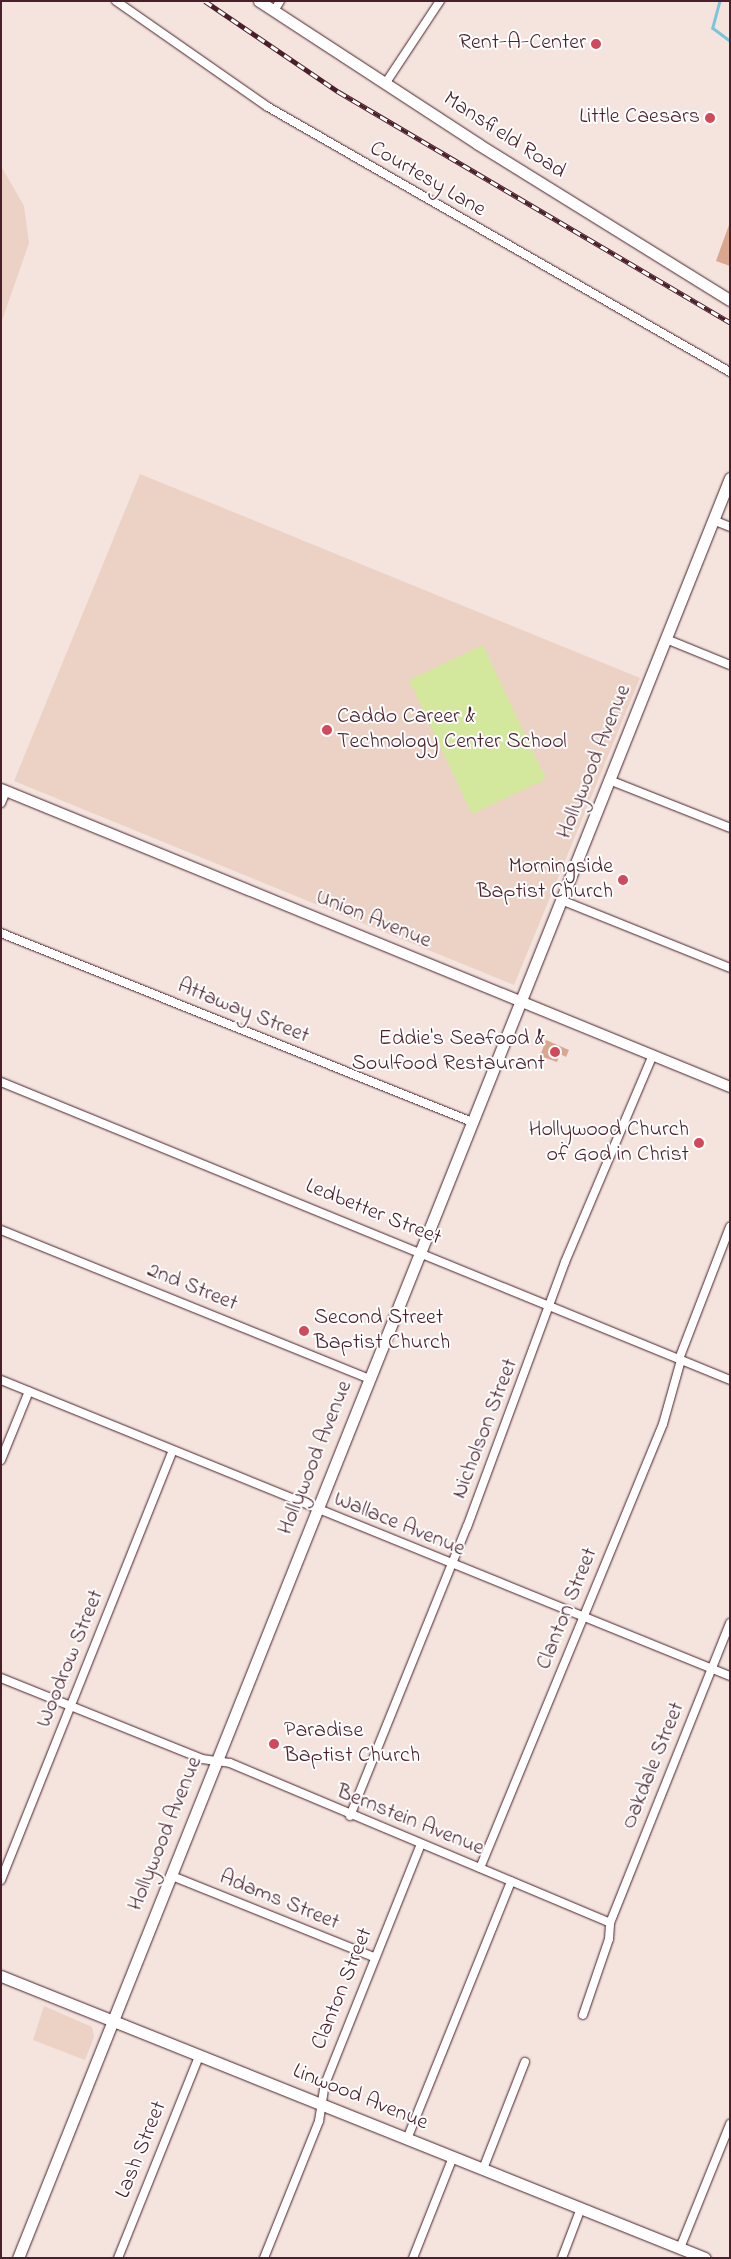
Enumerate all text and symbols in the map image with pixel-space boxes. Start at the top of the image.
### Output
place label: Rent-A-Center [459,31,586,57]
marker: Rent-A-Center [590,38,602,50]
street label: Mansfield Road [438,87,570,185]
place label: Little Caesars [579,105,700,131]
marker: Little Caesars [704,112,716,124]
street label: Courtesy Lane [364,136,490,224]
street label: Hollywood Avenue [552,681,638,843]
place label: Caddo Career & Technology Center School [337,704,567,756]
marker: Caddo Career & Technology Center School [321,724,333,736]
place label: Morningside Baptist Church [477,854,613,906]
marker: Morningside Baptist Church [617,874,629,886]
street label: Union Avenue [311,885,435,955]
street label: Attaway Street [173,974,313,1050]
place label: Eddie's Seafood & Soulfood Restaurant [352,1026,545,1078]
marker: Eddie's Seafood & Soulfood Restaurant [549,1046,561,1058]
place label: Hollywood Church of God in Christ [529,1117,689,1168]
marker: Hollywood Church of God in Christ [693,1137,705,1149]
street label: Ledbetter Street [301,1174,445,1252]
street label: 2nd Street [143,1258,241,1318]
place label: Second Street Baptist Church [314,1305,450,1356]
marker: Second Street Baptist Church [298,1325,310,1337]
street label: Nicholson Street [447,1355,525,1503]
street label: Hollywood Avenue [273,1377,359,1539]
street label: Wallace Avenue [330,1487,468,1563]
street label: Clanton Street [532,1544,604,1674]
street label: Woodrow Street [31,1586,111,1732]
street label: Oakdale Street [617,1699,691,1833]
place label: Paradise Baptist Church [284,1718,420,1770]
marker: Paradise Baptist Church [268,1738,280,1750]
street label: Hollywood Avenue [123,1753,209,1915]
street label: Bernstein Avenue [332,1779,488,1863]
street label: Adams Street [215,1865,343,1937]
street label: Clanton Street [307,1924,379,2054]
street label: Linwood Avenue [288,2059,432,2137]
street label: Lash Street [111,2097,173,2203]

